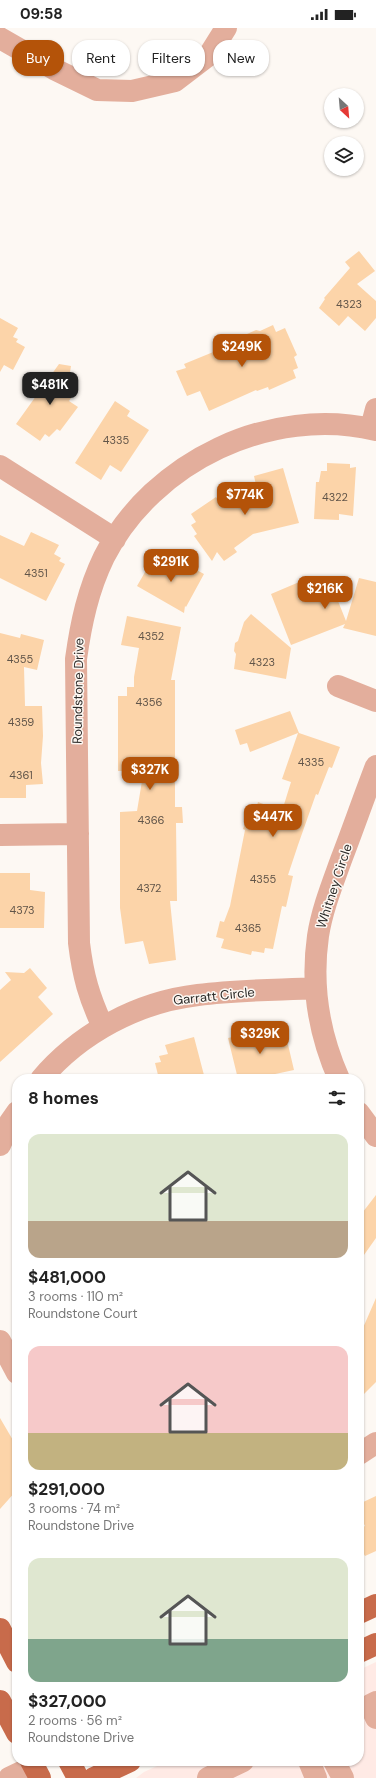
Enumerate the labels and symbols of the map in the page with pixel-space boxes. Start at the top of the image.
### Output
north arrow [324,88,364,128]
house number: 4323 [336,297,362,311]
pin: $249K [214,334,270,368]
pin: $481K [22,372,78,406]
house number: 4335 [103,433,129,447]
pin: $774K [217,482,273,516]
house number: 4322 [322,490,348,504]
pin: $291K [143,549,199,583]
house number: 4351 [24,566,48,580]
pin: $216K [297,576,353,610]
house number: 4352 [138,629,164,643]
street label: Roundstone Drive [69,638,87,744]
house number: 4355 [7,652,34,666]
house number: 4323 [249,655,275,669]
house number: 4356 [136,695,162,709]
house number: 4359 [8,715,34,729]
house number: 4335 [298,755,324,769]
pin: $327K [122,757,178,791]
house number: 4361 [9,768,33,782]
pin: $447K [245,804,301,838]
house number: 4366 [138,813,165,827]
street label: Whitney Circle [312,841,356,931]
house number: 4355 [250,872,277,886]
house number: 4372 [137,881,161,895]
house number: 4373 [9,903,35,917]
house number: 4365 [235,921,262,935]
street label: Garratt Circle [172,983,256,1009]
pin: $329K [232,1021,288,1055]

